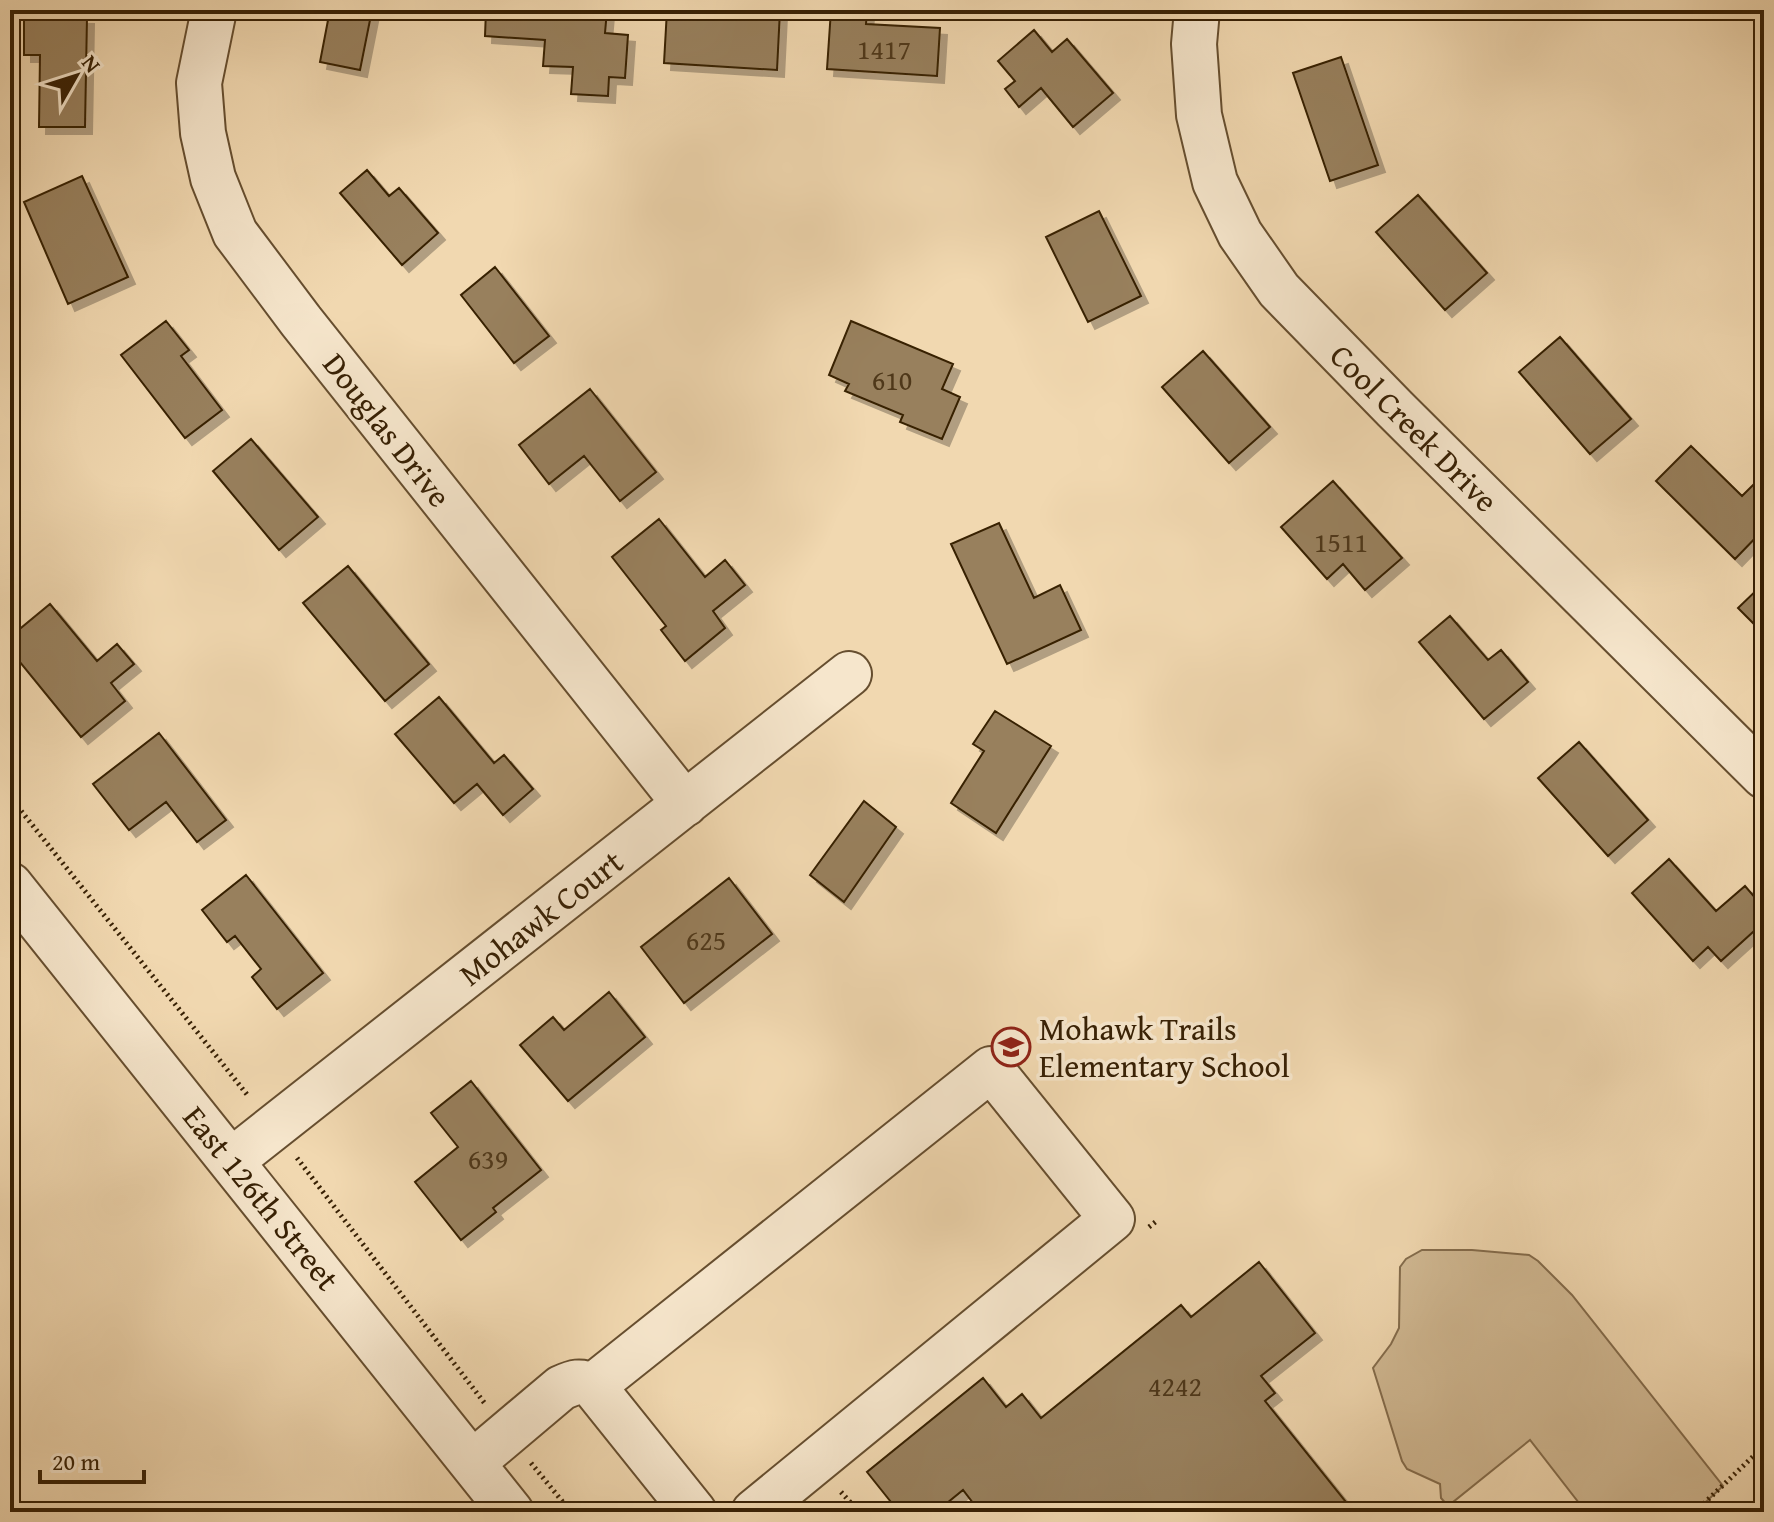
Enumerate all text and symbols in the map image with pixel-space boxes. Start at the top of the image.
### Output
house number: 1417 [857,28,911,69]
north arrow [36,36,116,116]
text: N [74,48,109,79]
street label: Cool Creek Drive [1319,333,1509,523]
street label: Douglas Drive [312,342,463,517]
house number: 610 [872,359,912,400]
house number: 1511 [1314,521,1368,562]
street label: Mohawk Court [449,839,633,997]
house number: 625 [686,919,726,960]
place label: Mohawk Trails Elementary School [1039,1005,1290,1089]
school or university icon: Mohawk Trails Elementary School [990,1026,1032,1068]
street label: East 126th Street [172,1095,351,1300]
house number: 639 [468,1138,508,1179]
house number: 4242 [1148,1365,1202,1406]
scale bar [40,1434,144,1484]
text: 20 m [52,1444,100,1479]

